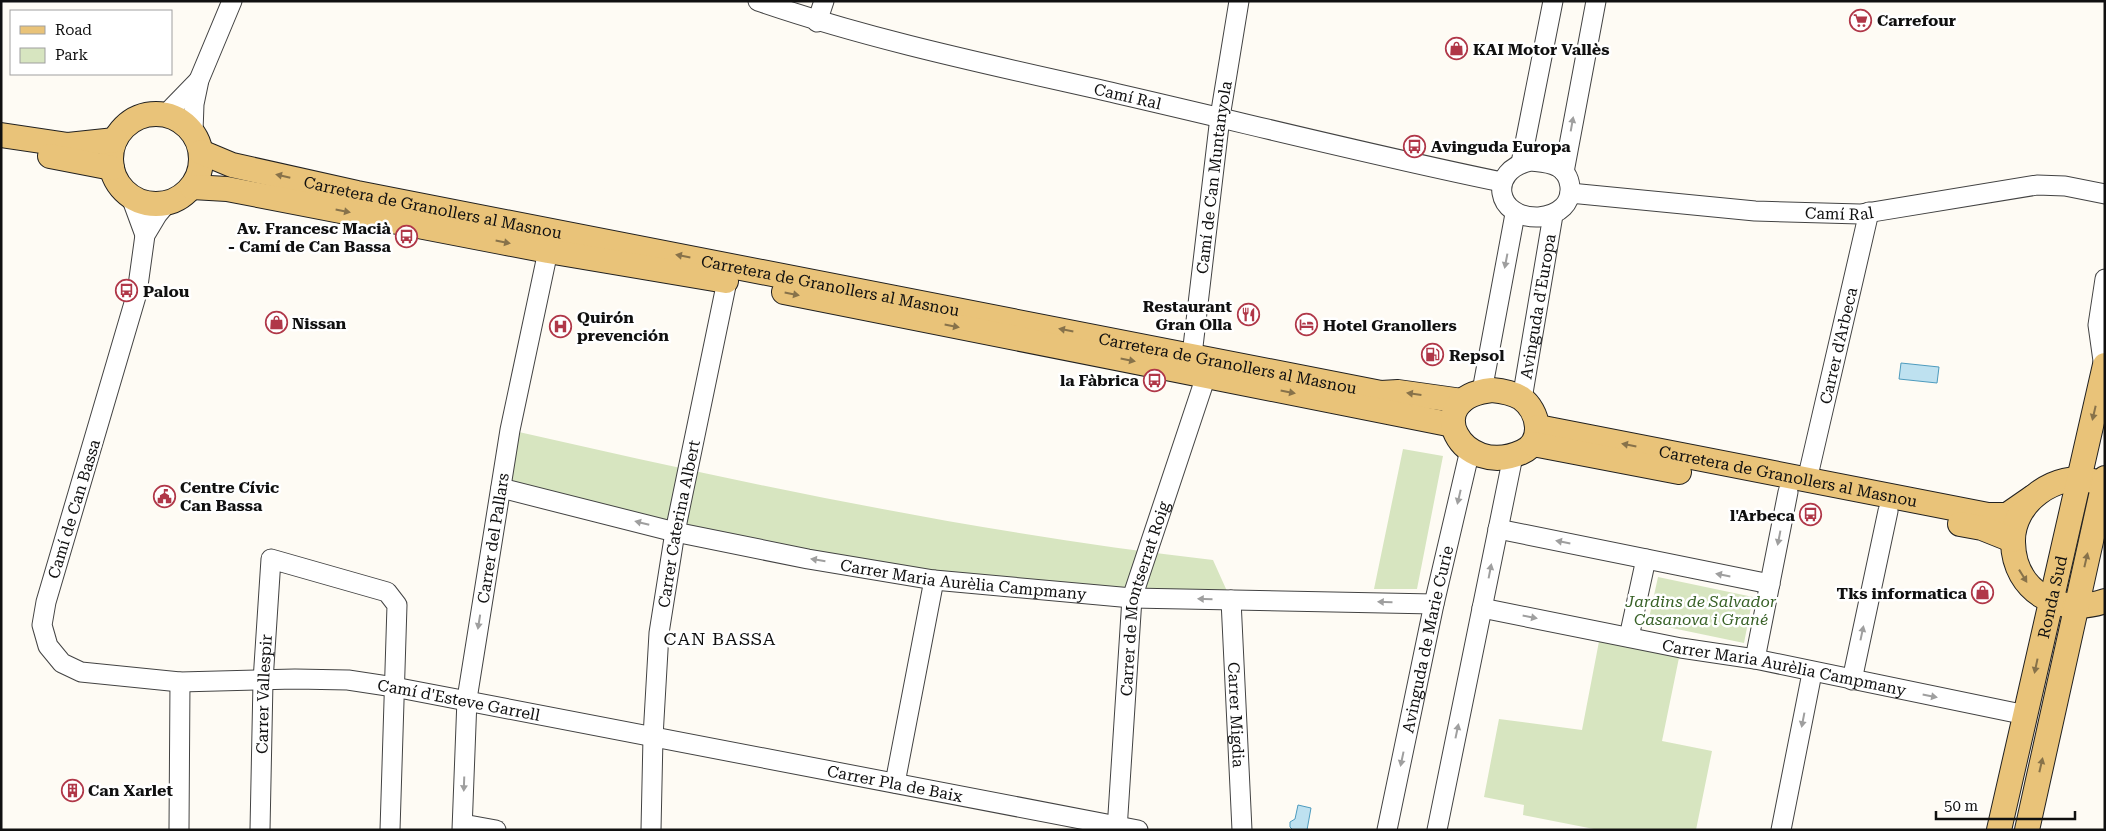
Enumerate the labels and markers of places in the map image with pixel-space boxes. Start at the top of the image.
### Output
supermarket icon: Carrefour [1849,8,1873,32]
place label: Carrefour [1877,11,1956,30]
shop icon: KAI Motor Vallès [1445,37,1469,61]
place label: KAI Motor Vallès [1473,40,1609,59]
bus stop icon: Avinguda Europa [1403,134,1427,158]
place label: Avinguda Europa [1431,137,1571,156]
place label: Av. Francesc Macià - Camí de Can Bassa [228,219,392,256]
bus stop icon: Av. Francesc Macià - Camí de Can Bassa [395,225,419,249]
bus stop icon: Palou [115,279,139,303]
place label: Palou [143,282,190,301]
place label: Restaurant Gran Olla [1143,297,1233,334]
restaurant icon: Restaurant Gran Olla [1236,303,1260,327]
place label: Quirón prevención [577,308,669,345]
shop icon: Nissan [264,311,288,335]
hotel icon: Hotel Granollers [1295,313,1319,337]
place label: Nissan [292,314,347,333]
hospital icon: Quirón prevención [549,314,573,338]
place label: Hotel Granollers [1323,316,1457,335]
fuel station icon: Repsol [1421,343,1445,367]
place label: Repsol [1449,346,1505,365]
bus stop icon: la Fàbrica [1143,368,1167,392]
place label: la Fàbrica [1060,371,1140,390]
place label: Centre Cívic Can Bassa [180,478,279,515]
public building icon: Centre Cívic Can Bassa [152,484,176,508]
bus stop icon: l'Arbeca [1799,503,1823,527]
place label: l'Arbeca [1730,506,1796,525]
shop icon: Tks informatica [1971,581,1995,605]
place label: Tks informatica [1837,584,1968,603]
building icon: Can Xarlet [60,778,84,802]
place label: Can Xarlet [88,781,174,800]

